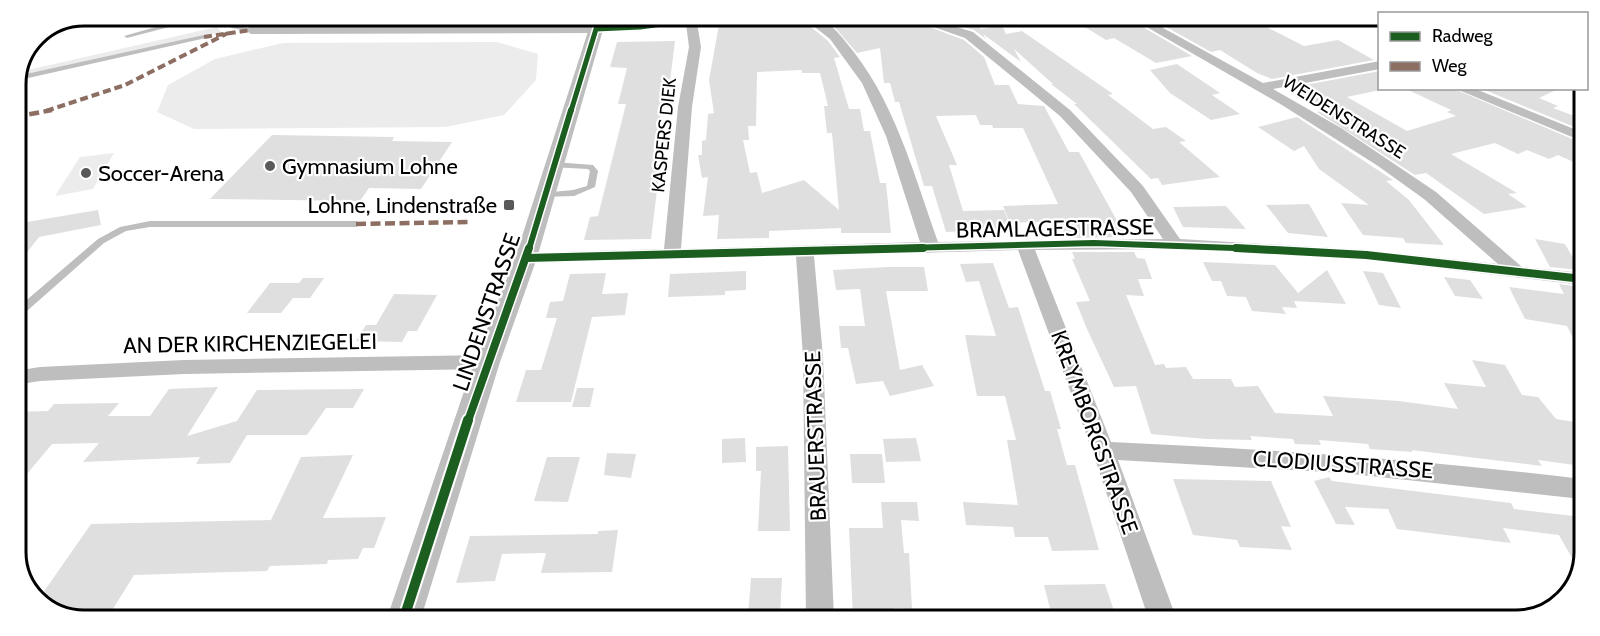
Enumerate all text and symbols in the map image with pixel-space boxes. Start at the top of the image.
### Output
legend [1378,12,1588,90]
text: Radweg [1432,25,1494,47]
text: Weg [1432,55,1468,77]
street label: WEIDENSTRASSE [1279,70,1409,164]
street label: KASPERS DIEK [647,76,681,193]
place label: Gymnasium Lohne [282,153,458,180]
marker: Gymnasium Lohne [263,159,277,173]
place label: Soccer-Arena [98,160,224,187]
marker: Soccer-Arena [79,166,93,180]
place label: Lohne, Lindenstraße [307,192,497,219]
marker: Lohne, Lindenstraße [502,198,516,212]
street label: BRAMLAGESTRASSE [956,213,1154,244]
street label: LINDENSTRASSE [447,230,526,395]
street label: KREYMBORGSTRASSE [1045,327,1144,538]
street label: AN DER KIRCHENZIEGELEI [123,328,377,359]
street label: BRAUERSTRASSE [799,350,832,522]
street label: CLODIUSSTRASSE [1252,445,1434,484]

